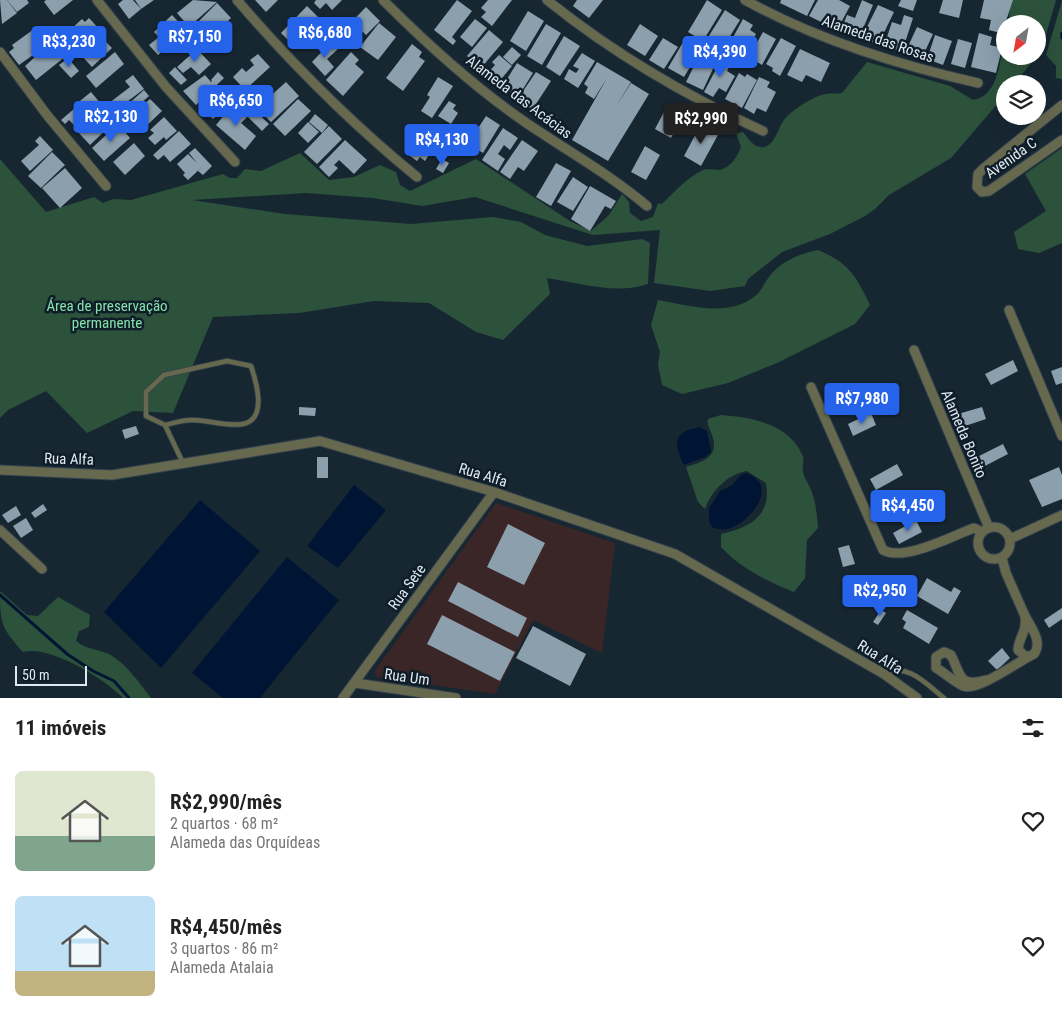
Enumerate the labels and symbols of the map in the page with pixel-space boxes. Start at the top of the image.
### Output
street label: Alameda das Rosas [820,11,936,67]
north arrow [996,15,1046,65]
pin: R$6,680 [279,17,371,59]
pin: R$7,150 [149,20,241,63]
pin: R$3,230 [23,26,115,68]
pin: R$4,390 [674,36,766,78]
street label: Alameda das Acácias [463,51,576,143]
pin: R$6,650 [190,84,282,127]
pin: R$2,130 [65,100,157,143]
pin: R$2,990 [655,102,747,145]
pin: R$4,130 [396,124,488,166]
street label: Avenida C [982,134,1040,182]
park label: Área de preservação permanente [46,297,168,332]
pin: R$7,980 [816,382,908,425]
street label: Alameda Bonito [937,387,991,481]
street label: Rua Alfa [44,449,94,469]
street label: Rua Alfa [457,459,509,491]
pin: R$4,450 [862,490,954,532]
street label: Rua Sete [384,561,430,613]
pin: R$2,950 [834,574,926,617]
street label: Rua Alfa [854,636,906,678]
scale bar [15,663,88,686]
street label: Rua Um [383,665,431,689]

